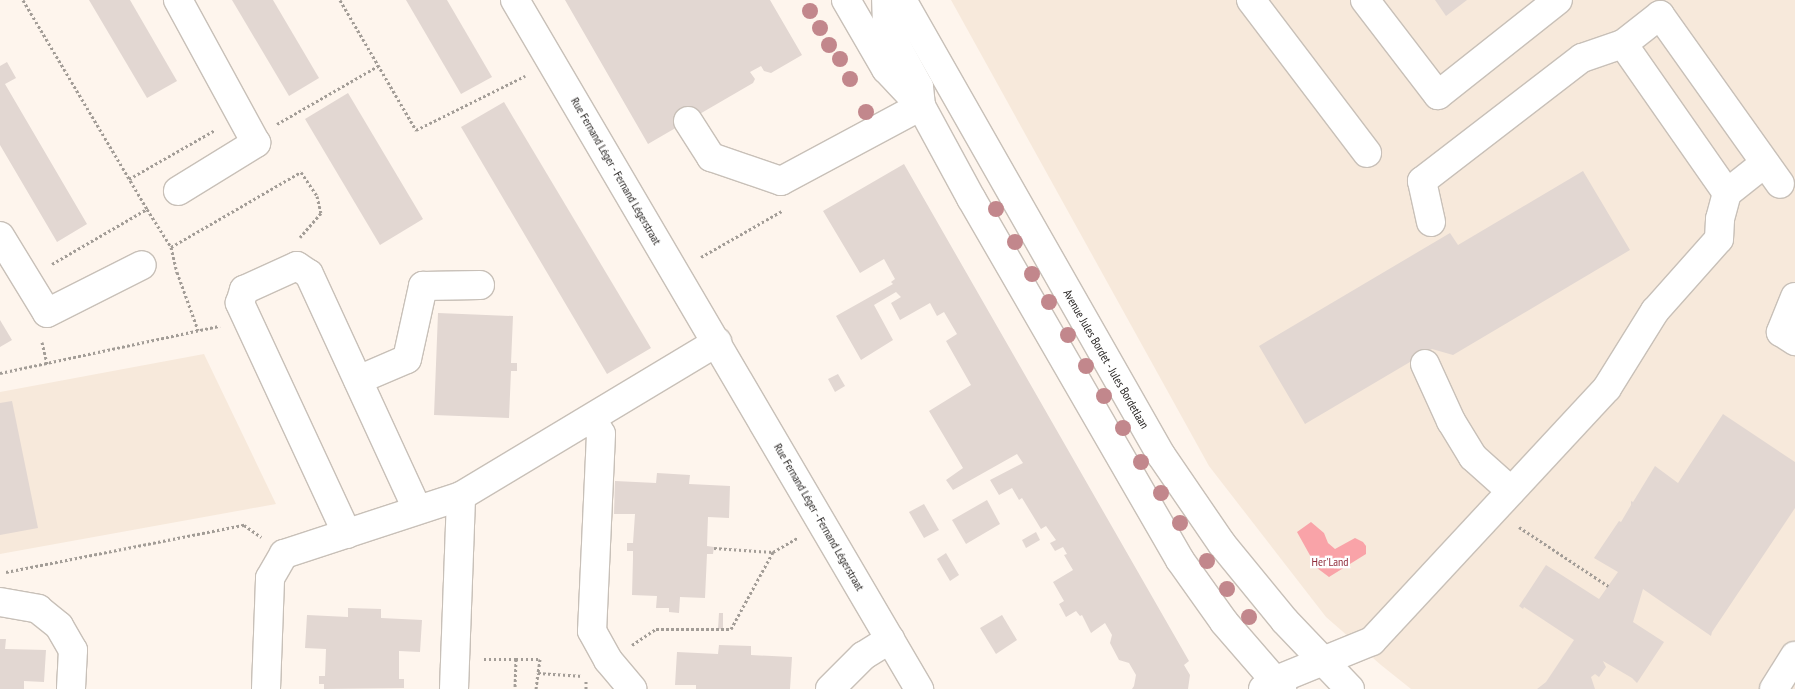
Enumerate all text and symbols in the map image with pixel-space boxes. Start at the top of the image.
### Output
street label: Rue Fernand Léger - Fernand Légerstraat [568,94,664,248]
street label: Avenue Jules Bordet - Jules Bordetlaan [1060,286,1152,432]
street label: Rue Fernand Léger - Fernand Légerstraat [771,440,867,594]
park label: Her'Land [1312,555,1348,569]

